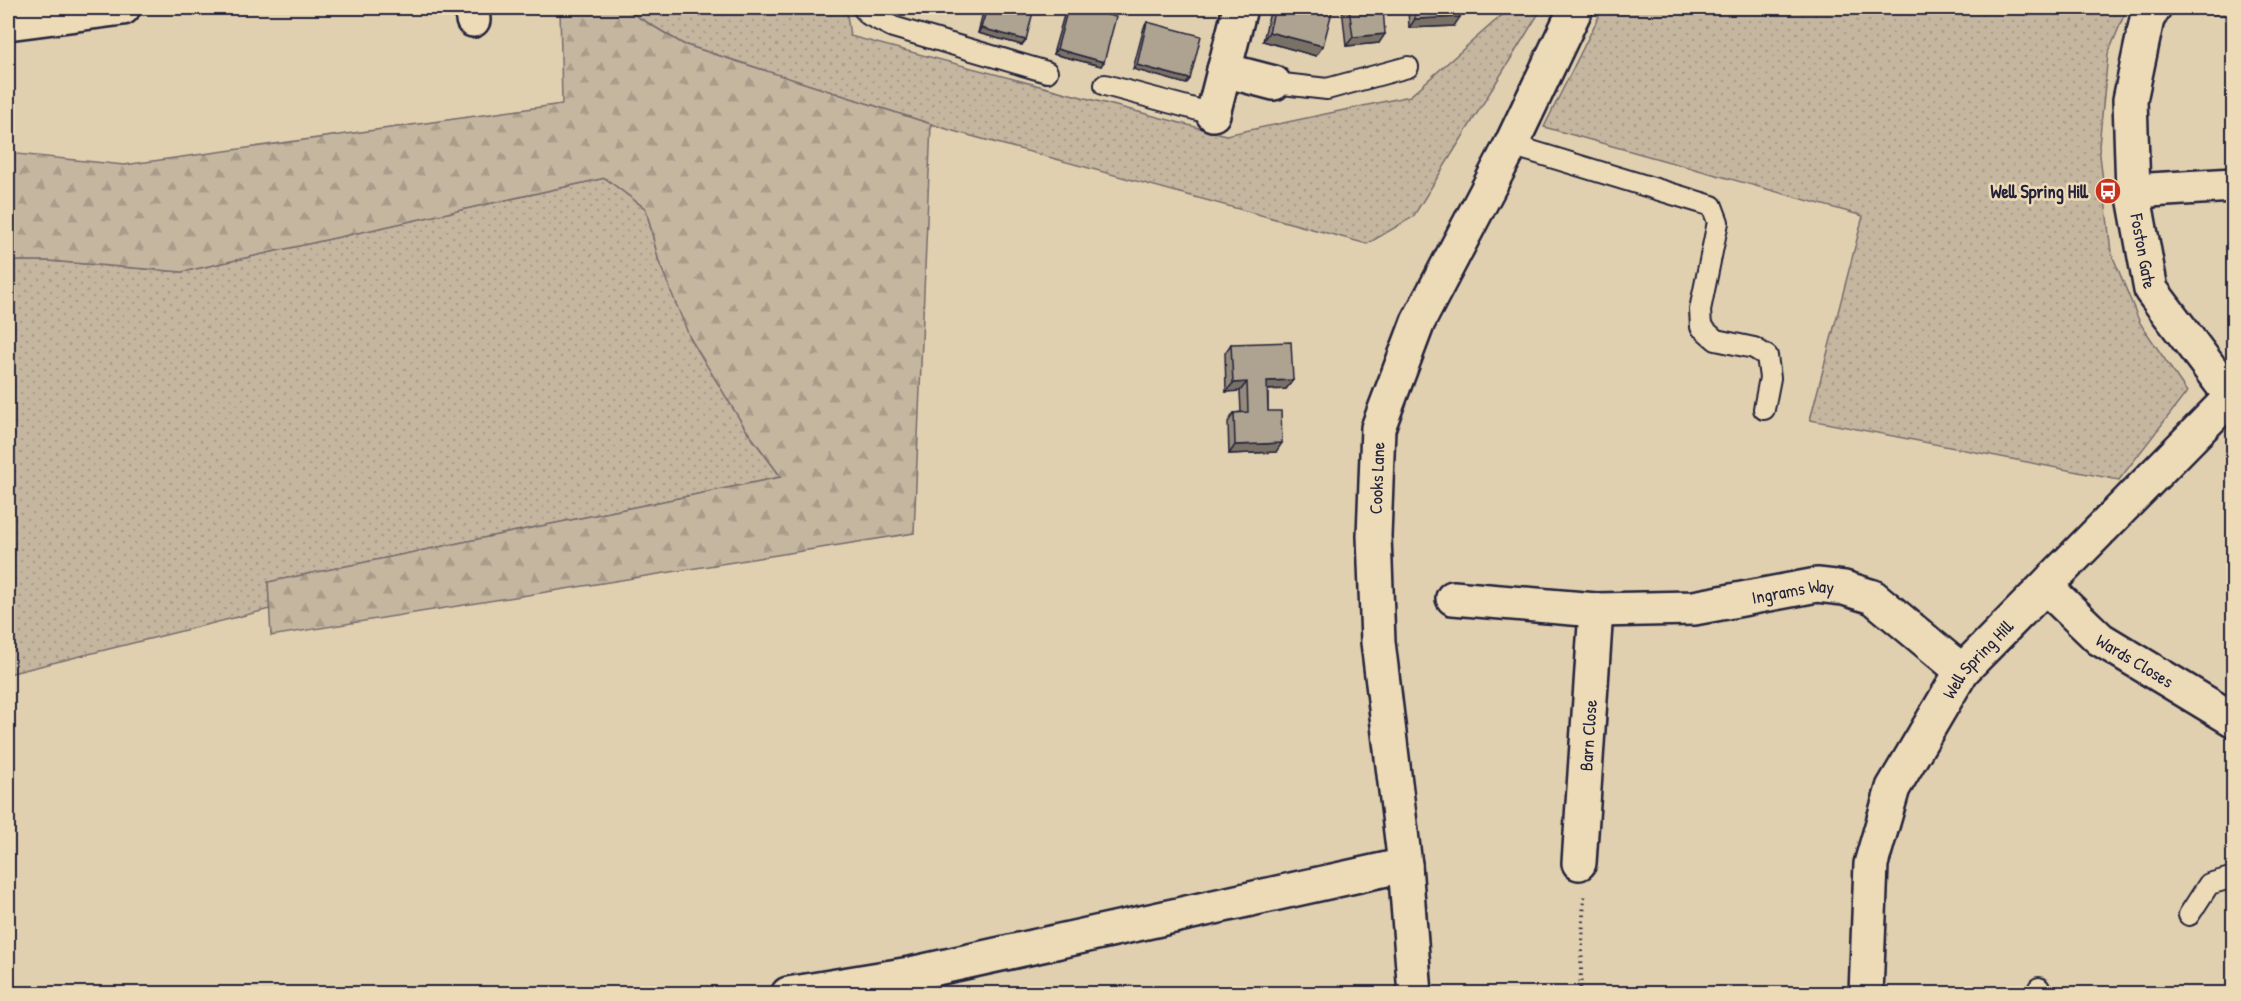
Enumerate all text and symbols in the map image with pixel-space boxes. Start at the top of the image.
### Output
bus stop icon: Well Spring Hill [2093,176,2123,206]
place label: Well Spring Hill [1990,179,2089,205]
street label: Foston Gate [2125,211,2163,291]
street label: Cooks Lane [1362,442,1390,515]
street label: Ingrams Way [1749,572,1836,609]
street label: Well Spring Hill [1936,614,2019,703]
street label: Wards Closes [2092,627,2179,693]
street label: Barn Close [1573,699,1602,772]

